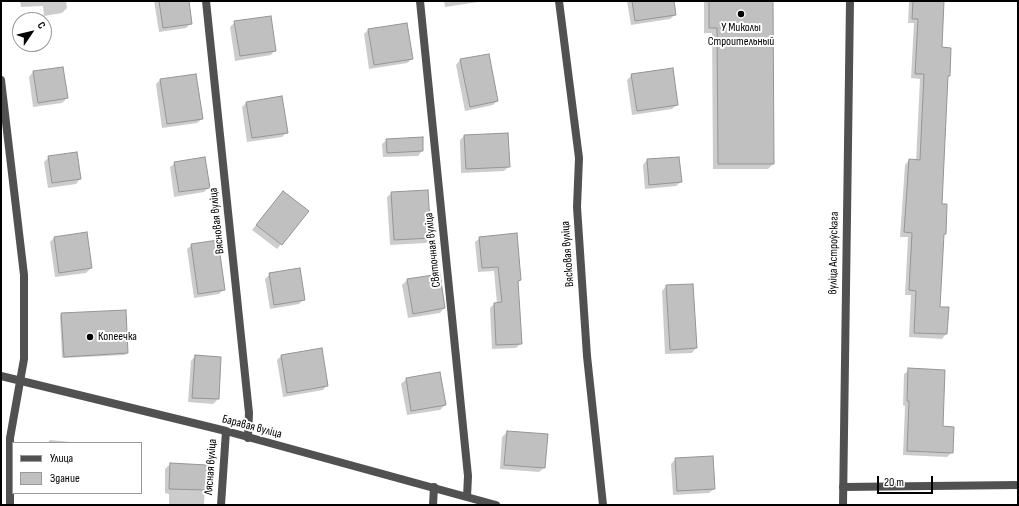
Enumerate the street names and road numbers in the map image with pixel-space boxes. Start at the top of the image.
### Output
street label: Вясновая вуліца [206,187,228,255]
street label: Святочная вуліца [422,212,444,288]
street label: вуліца Астроўскага [826,212,842,294]
street label: Вясковая вуліца [559,221,577,287]
street label: Баравая вуліца [221,412,283,442]
street label: Лясная вуліца [202,438,220,496]

